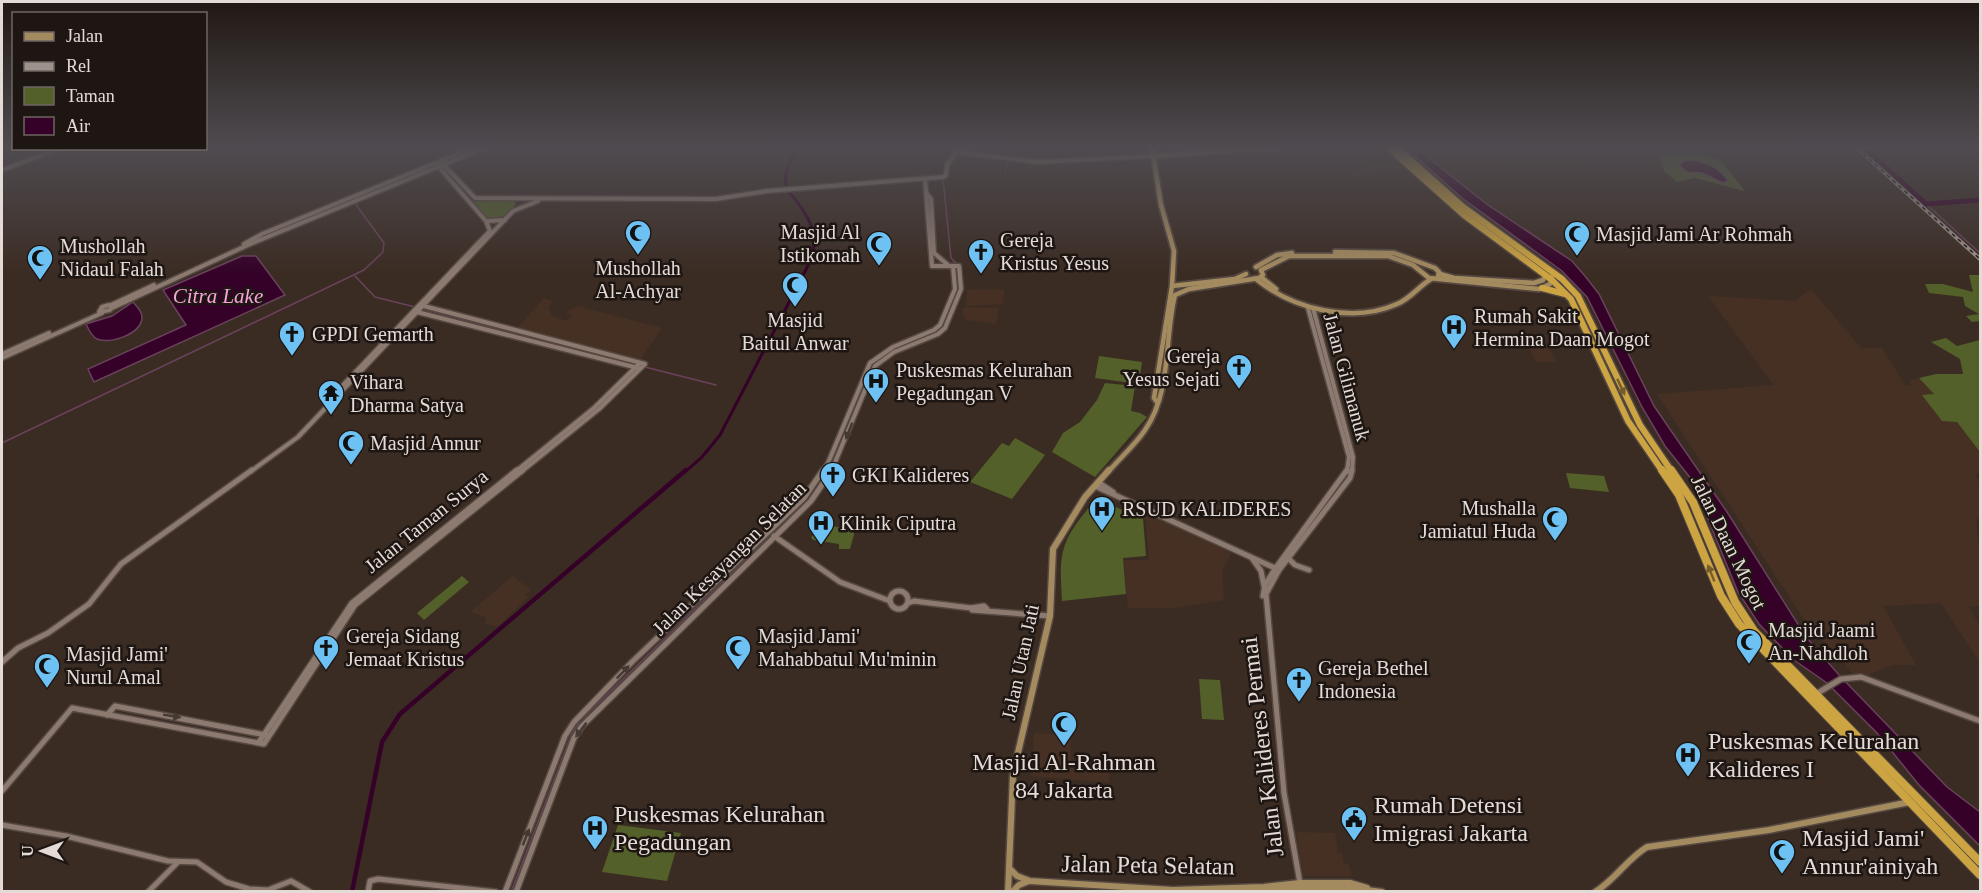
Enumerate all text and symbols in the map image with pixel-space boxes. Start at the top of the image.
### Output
legend [12,12,207,150]
text: Jalan [66,26,103,46]
text: Rel [66,56,91,76]
text: Taman [66,86,115,106]
text: Air [66,116,90,136]
mosque icon: Mushollah Al-Achyar [623,218,653,256]
mosque icon: Masjid Jami Ar Rohmah [1562,219,1592,257]
place label: Masjid Al Istikomah [780,221,860,266]
place label: Masjid Jami Ar Rohmah [1596,223,1792,246]
mosque icon: Masjid Al Istikomah [864,229,894,267]
place label: Gereja Kristus Yesus [1000,229,1109,274]
place label: Mushollah Nidaul Falah [60,235,164,280]
church icon: Gereja Kristus Yesus [966,237,996,275]
mosque icon: Mushollah Nidaul Falah [25,243,55,281]
place label: Mushollah Al-Achyar [595,257,681,303]
mosque icon: Masjid Baitul Anwar [780,270,810,308]
water label: Citra Lake [173,284,263,308]
place label: Rumah Sakit Hermina Daan Mogot [1474,305,1650,351]
place label: Masjid Baitul Anwar [741,309,849,354]
street label: Jalan Gilimanuk [1319,311,1375,443]
hospital icon: Rumah Sakit Hermina Daan Mogot [1439,312,1469,350]
church icon: GPDI Gemarth [277,319,307,357]
place label: GPDI Gemarth [312,323,434,345]
place label: Gereja Yesus Sejati [1123,345,1220,391]
church icon: Gereja Yesus Sejati [1224,352,1254,390]
place label: Puskesmas Kelurahan Pegadungan V [896,359,1072,405]
hospital icon: Puskesmas Kelurahan Pegadungan V [861,366,891,404]
place label: Vihara Dharma Satya [350,371,464,417]
temple icon: Vihara Dharma Satya [316,378,346,416]
one-way arrow [1617,379,1626,396]
one-way arrow [843,422,853,440]
mosque icon: Masjid Annur [336,428,366,466]
place label: Masjid Annur [370,432,481,455]
church icon: GKI Kalideres [818,460,848,498]
place label: GKI Kalideres [852,464,969,486]
street label: Jalan Taman Surya [360,465,493,578]
street label: Jalan Daan Mogot [1686,471,1771,614]
street label: Jalan Kesayangan Selatan [648,477,811,640]
hospital icon: RSUD KALIDERES [1087,494,1117,532]
place label: Mushalla Jamiatul Huda [1420,497,1536,542]
place label: RSUD KALIDERES [1122,498,1291,520]
mosque icon: Mushalla Jamiatul Huda [1540,504,1570,542]
hospital icon: Klinik Ciputra [806,508,836,546]
place label: Klinik Ciputra [840,512,956,535]
one-way arrow [1706,563,1716,581]
street label: Jalan Utan Jati [997,602,1043,722]
place label: Masjid Jaami An-Nahdloh [1768,619,1876,664]
place label: Gereja Sidang Jemaat Kristus [346,625,465,670]
place label: Masjid Jami' Mahabbatul Mu'minin [758,625,937,670]
mosque icon: Masjid Jaami An-Nahdloh [1734,627,1764,665]
church icon: Gereja Sidang Jemaat Kristus [311,633,341,671]
mosque icon: Masjid Jami' Mahabbatul Mu'minin [723,633,753,671]
street label: Jalan Kalideres Permai [1236,635,1288,858]
place label: Masjid Jami' Nurul Amal [66,643,168,688]
mosque icon: Masjid Jami' Nurul Amal [32,651,62,689]
place label: Gereja Bethel Indonesia [1318,657,1429,702]
one-way arrow [616,664,630,679]
church icon: Gereja Bethel Indonesia [1284,665,1314,703]
mosque icon: Masjid Al-Rahman 84 Jakarta [1049,709,1079,747]
one-way arrow [162,712,181,721]
one-way arrow [575,722,587,737]
place label: Puskesmas Kelurahan Kalideres I [1708,728,1919,782]
hospital icon: Puskesmas Kelurahan Kalideres I [1673,740,1703,778]
place label: Masjid Al-Rahman 84 Jakarta [972,749,1156,803]
place label: Rumah Detensi Imigrasi Jakarta [1374,792,1528,846]
place label: Puskesmas Kelurahan Pegadungan [614,801,825,855]
public building icon: Rumah Detensi Imigrasi Jakarta [1339,804,1369,842]
hospital icon: Puskesmas Kelurahan Pegadungan [580,813,610,851]
north arrow [12,821,72,881]
place label: Masjid Jami' Annur'ainiyah [1802,825,1938,879]
one-way arrow [521,828,531,846]
mosque icon: Masjid Jami' Annur'ainiyah [1767,837,1797,875]
text: U [19,845,36,857]
street label: Jalan Peta Selatan [1061,850,1235,880]

